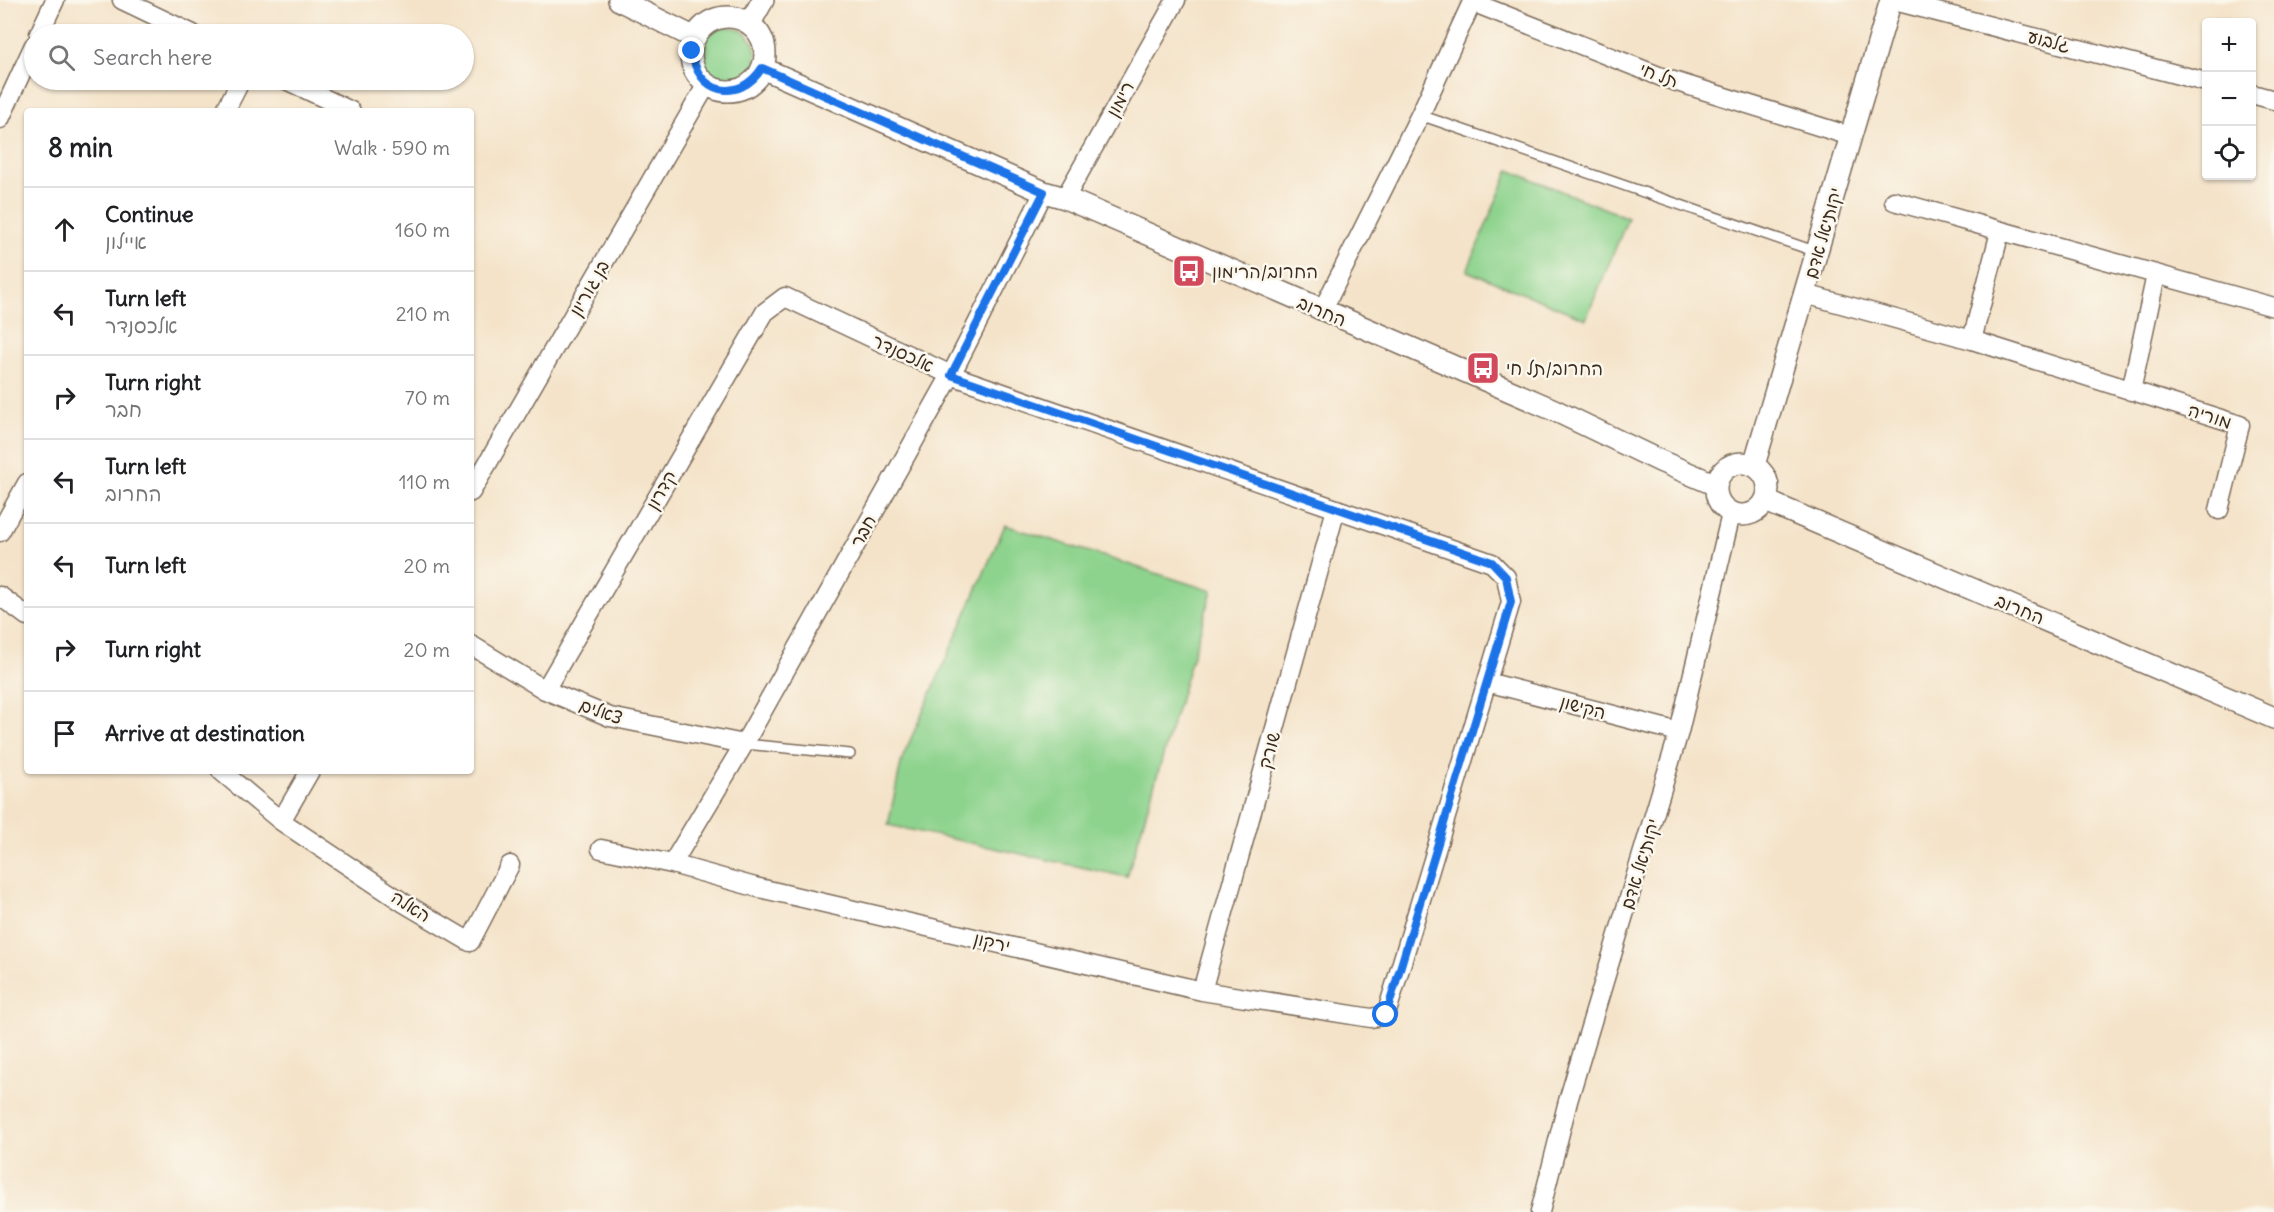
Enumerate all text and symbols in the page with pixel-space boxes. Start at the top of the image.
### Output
map controls [2202,18,2256,180]
button: + [2202,18,2256,72]
search box [24,24,474,90]
street label: גלבוע [2025,24,2073,58]
route end [678,37,704,63]
icon: search [45,41,78,74]
text: Search here [93,43,212,71]
street label: תל חי [1636,57,1682,93]
button: − [2202,72,2256,126]
street label: רימון [1101,77,1139,121]
button: locate [2202,126,2256,180]
text: 8 min [48,131,113,164]
text: Walk · 590 m [334,135,450,160]
street label: יקותיאל אדם [1799,185,1847,281]
text: Continue [105,200,194,228]
icon: ahead [48,213,81,246]
text: 160 m [395,217,450,242]
text: איילון [105,229,147,254]
bus stop icon: החרוב/הרימון [1171,253,1207,289]
street label: בן גוריון [564,256,614,320]
place label: החרוב/הרימון [1212,260,1318,283]
text: Turn left [105,284,186,312]
street label: החרוב [1294,290,1350,332]
icon: left [48,297,81,330]
text: 210 m [396,301,450,326]
text: אלכסנדר [105,313,177,338]
street label: אלכסנדר [869,329,937,377]
bus stop icon: החרוב/תל חי [1465,350,1501,386]
place label: החרוב/תל חי [1506,357,1603,380]
text: Turn right [105,368,201,396]
icon: right [48,381,81,414]
text: 70 m [405,385,450,410]
text: חבר [105,397,142,422]
street label: מוריה [2185,398,2235,434]
text: Turn left [105,452,186,480]
icon: left [48,465,81,498]
street label: קדרון [641,466,681,514]
text: 110 m [399,469,450,494]
text: החרוב [105,481,162,506]
street label: חבר [845,511,881,551]
icon: left [48,549,81,582]
text: Turn left [105,551,186,579]
text: 20 m [404,553,450,578]
street label: החרוב [1992,588,2048,630]
icon: right [48,633,81,666]
text: Turn right [105,635,201,663]
text: 20 m [404,637,450,662]
street label: הקישון [1557,690,1609,724]
street label: צאלים [576,693,626,729]
icon: arrive [48,717,81,750]
text: Arrive at destination [105,719,305,747]
street label: שורק [1253,728,1285,771]
street label: יקותיאל אדם [1615,816,1665,912]
street label: האלה [387,885,435,927]
street label: ירקון [971,927,1013,957]
route start [1372,1001,1398,1027]

